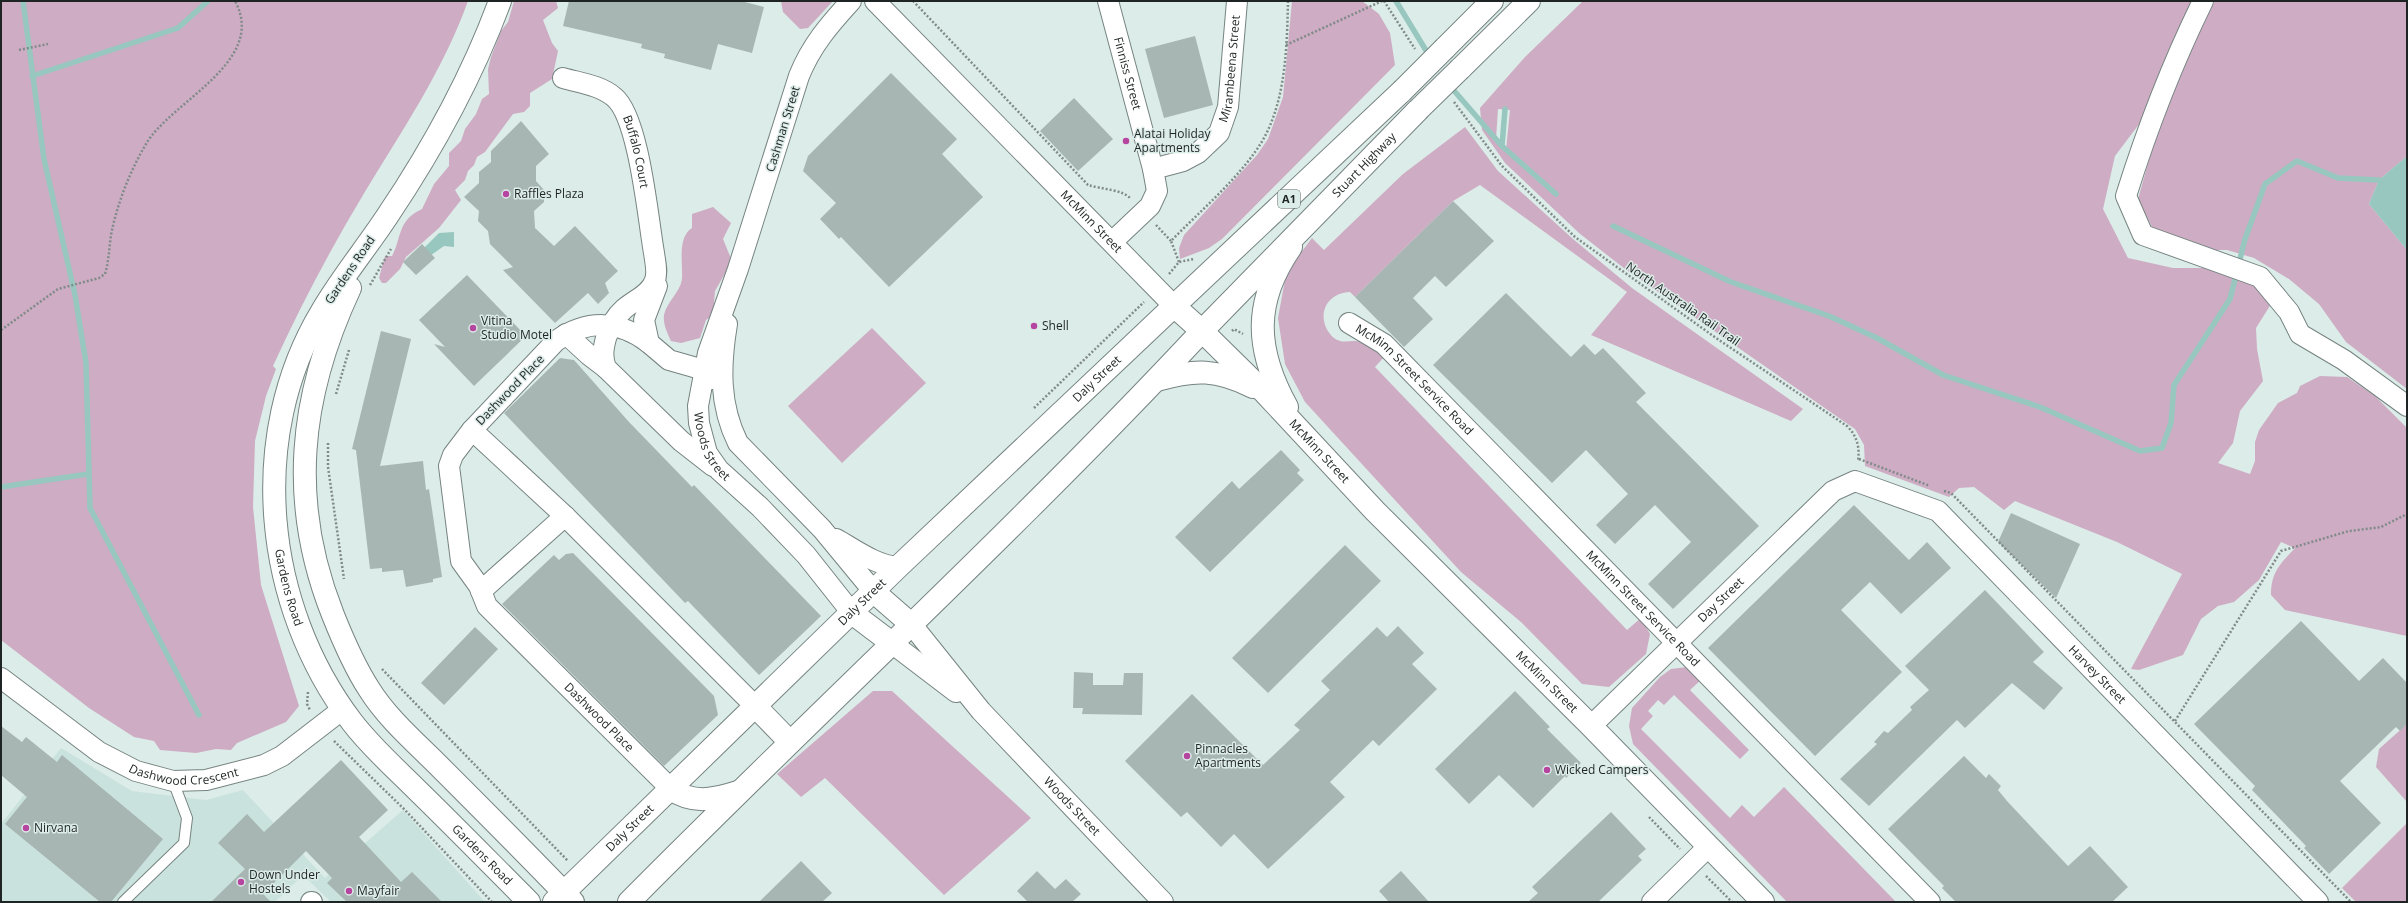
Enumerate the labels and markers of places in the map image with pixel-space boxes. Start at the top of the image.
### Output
place label: Alatai Holiday Apartments [1134,125,1212,156]
marker: Alatai Holiday Apartments [1121,136,1131,146]
place label: Raffles Plaza [514,185,584,202]
marker: Raffles Plaza [501,189,511,199]
place label: Vitina Studio Motel [481,312,552,343]
place label: Shell [1042,317,1069,334]
marker: Shell [1029,321,1039,331]
marker: Vitina Studio Motel [468,323,478,333]
place label: Pinnacles Apartments [1195,740,1261,771]
marker: Pinnacles Apartments [1182,751,1192,761]
place label: Wicked Campers [1555,761,1649,778]
marker: Wicked Campers [1542,765,1552,775]
place label: Nirvana [34,819,78,836]
marker: Nirvana [21,823,31,833]
place label: Down Under Hostels [249,866,320,897]
marker: Down Under Hostels [236,877,246,887]
place label: Mayfair [357,882,399,899]
marker: Mayfair [344,886,354,896]

